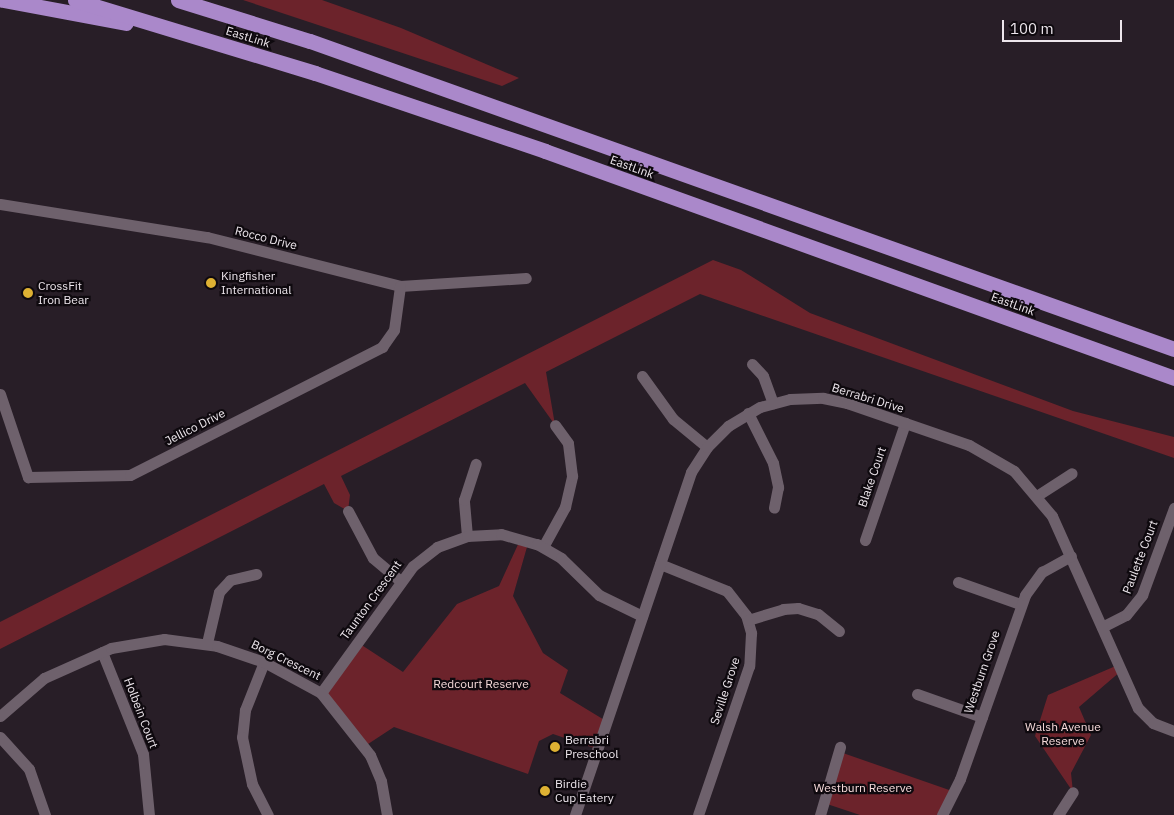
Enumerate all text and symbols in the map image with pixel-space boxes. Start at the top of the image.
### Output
scale bar [1004,10,1124,42]
text: 100 m [1010,19,1054,38]
street label: EastLink [224,23,272,51]
street label: EastLink [608,152,656,182]
street label: Rocco Drive [233,223,299,253]
place label: Kingfisher International [221,269,291,297]
marker: Kingfisher International [205,277,217,289]
place label: CrossFit Iron Bear [38,279,89,307]
marker: CrossFit Iron Bear [22,287,34,299]
street label: EastLink [989,289,1037,319]
street label: Berrabri Drive [830,380,906,416]
street label: Jellico Drive [163,406,227,448]
street label: Blake Court [855,445,889,509]
street label: Paulette Court [1119,518,1161,596]
street label: Taunton Crescent [337,558,405,642]
street label: Westburn Grove [961,629,1003,715]
street label: Borg Crescent [249,637,323,683]
street label: Seville Grove [707,656,743,726]
street label: Holbein Court [121,676,161,750]
park label: Redcourt Reserve [433,677,529,691]
park label: Walsh Avenue Reserve [1025,720,1101,748]
place label: Berrabri Preschool [565,733,618,761]
marker: Berrabri Preschool [549,741,561,753]
place label: Birdie Cup Eatery [555,777,614,805]
park label: Westburn Reserve [814,781,912,795]
marker: Birdie Cup Eatery [539,785,551,797]

